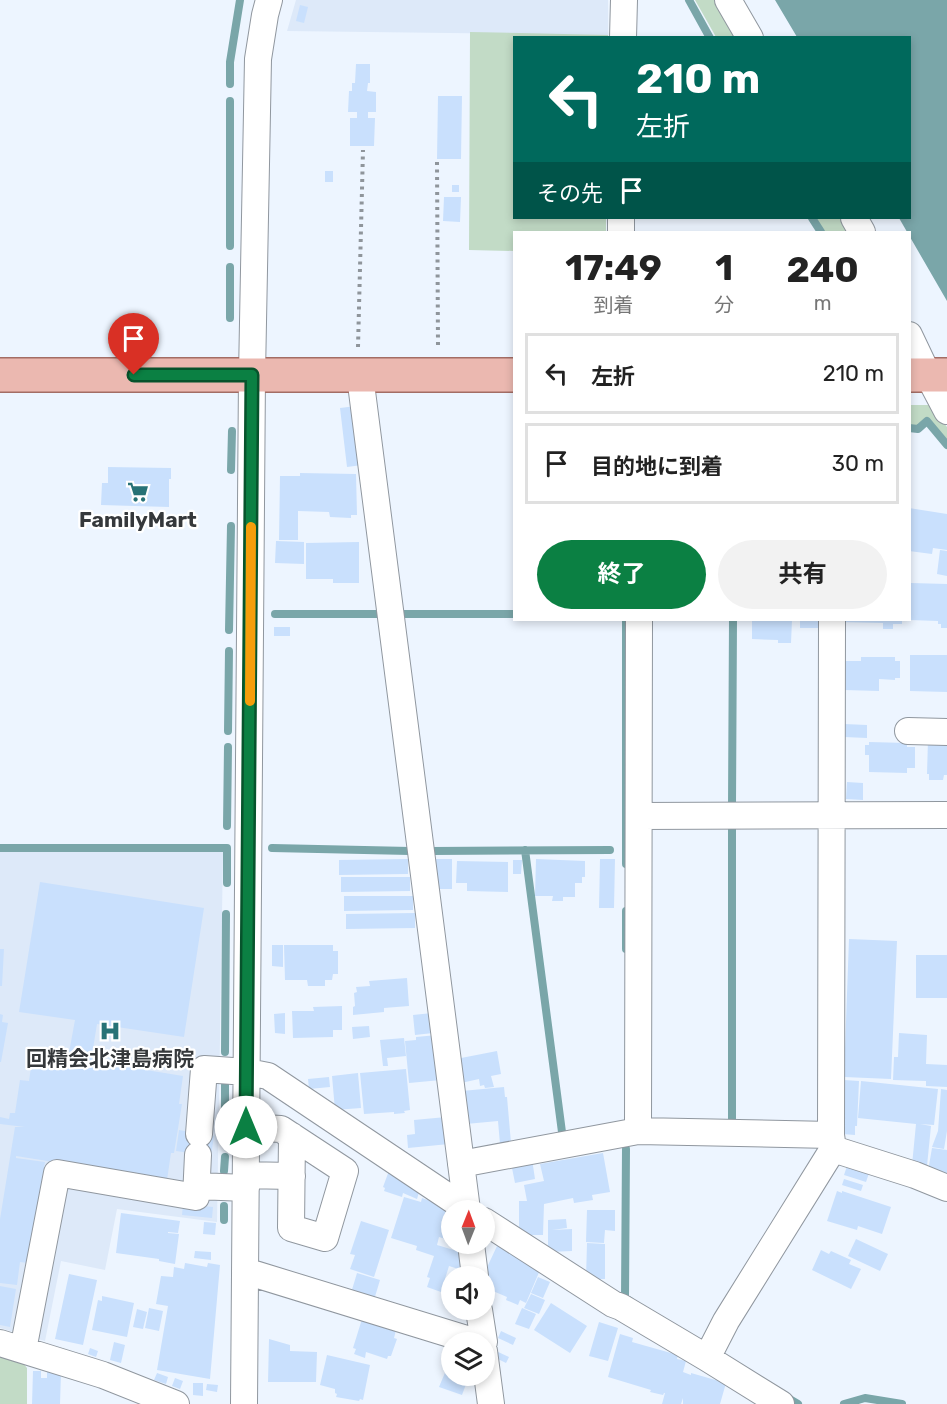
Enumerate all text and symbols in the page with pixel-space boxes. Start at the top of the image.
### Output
text: 210 m [636,54,760,104]
icon: left [537,60,615,138]
text: 左折 [636,111,690,143]
icon: arrive [615,174,648,207]
text: その先 [537,180,603,207]
text: 17:49 [565,246,662,289]
text: 1 [715,246,733,289]
text: 240 [786,248,859,291]
text: m [814,291,831,315]
text: 到着 [594,293,634,317]
text: 分 [714,293,734,317]
pin [108,313,159,375]
icon: arrive [117,322,150,355]
icon: left [540,357,573,390]
text: 210 m [823,360,884,387]
text: 左折 [591,363,635,390]
icon: arrive [540,447,573,480]
text: 30 m [832,450,884,477]
text: 目的地に到着 [591,453,723,480]
supermarket icon: FamilyMart [126,480,150,504]
place label: FamilyMart [79,507,197,532]
button: 終了 [537,540,706,609]
button: 共有 [718,540,887,609]
hospital icon: 回精会北津島病院 [98,1019,122,1043]
place label: 回精会北津島病院 [26,1046,194,1071]
position arrow [214,1095,278,1159]
north arrow [441,1200,495,1254]
map controls [441,1200,495,1386]
button: sound [441,1266,495,1320]
button: layers [441,1332,495,1386]

